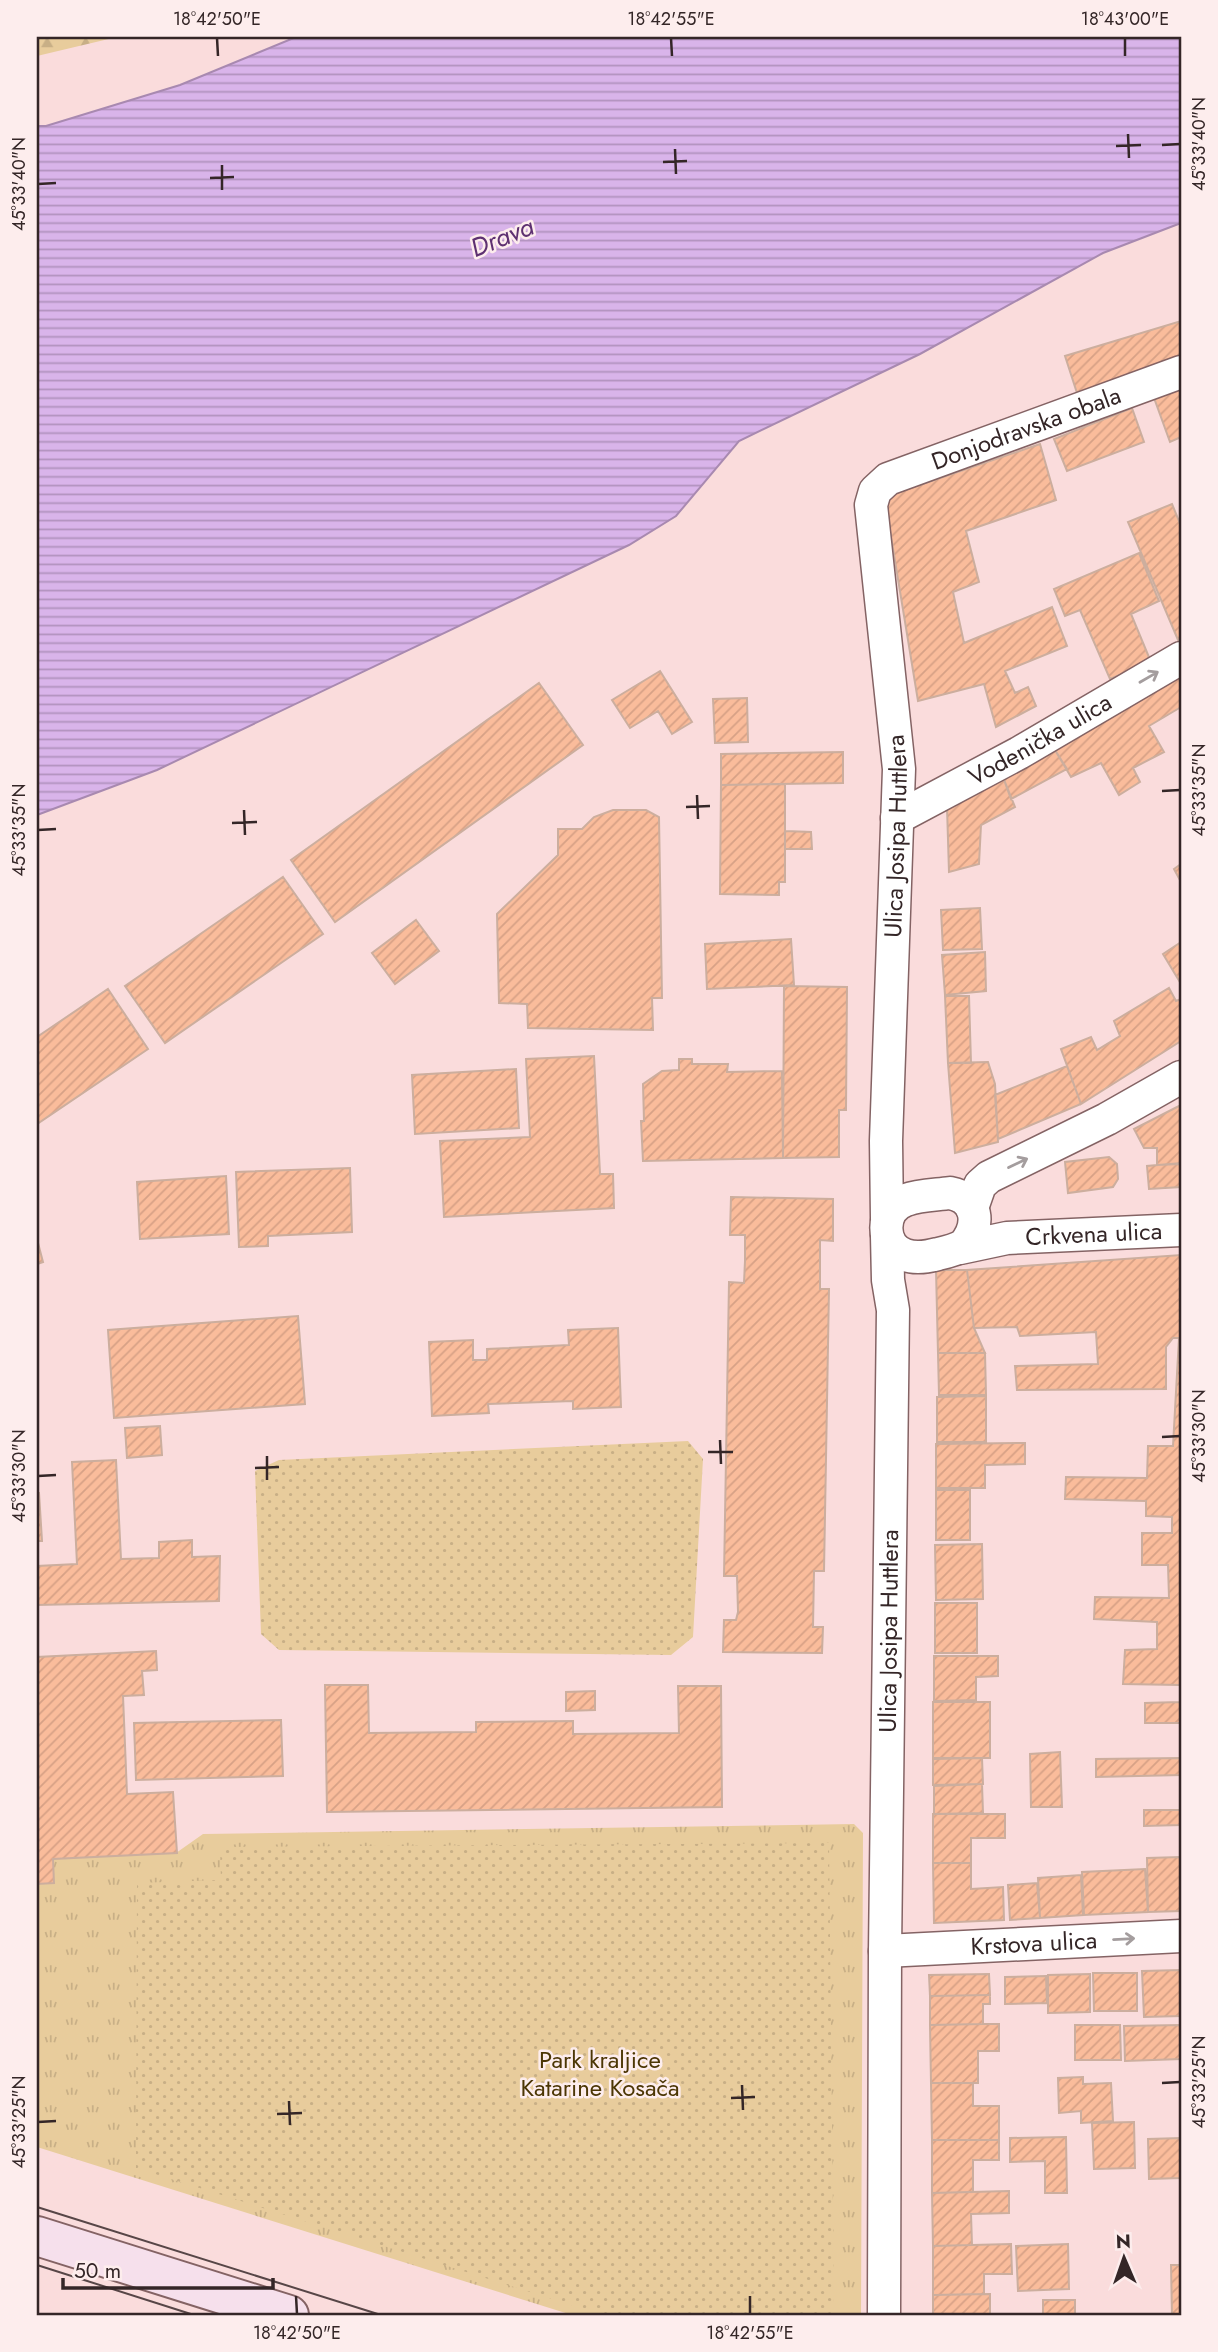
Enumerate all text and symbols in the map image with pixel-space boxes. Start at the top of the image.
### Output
text: 18°42'50"E [173,6,261,32]
text: 18°42'55"E [627,6,715,32]
text: 18°43'00"E [1081,6,1169,32]
text: 45°33'40"N [1186,97,1212,191]
text: 45°33'40"N [6,137,32,231]
water label: Drava [464,207,540,267]
street label: Donjodravska obala [926,377,1126,479]
one-way arrow [1138,670,1158,684]
street label: Vodenička ulica [962,684,1118,794]
street label: Ulica Josipa Huttlera [875,733,916,938]
text: 45°33'35"N [1186,744,1212,836]
text: 45°33'35"N [6,784,32,876]
one-way arrow [1007,1155,1028,1169]
street label: Crkvena ulica [1025,1213,1163,1254]
text: 45°33'30"N [1186,1389,1212,1483]
text: 45°33'30"N [6,1429,32,1523]
street label: Ulica Josipa Huttlera [870,1529,907,1733]
street label: Krstova ulica [970,1922,1098,1964]
one-way arrow [1112,1932,1135,1945]
text: 45°33'25"N [1186,2035,1212,2129]
park label: Park kraljice Katarine Kosača [520,2042,680,2105]
text: 45°33'25"N [6,2075,32,2169]
north arrow [1088,2222,1158,2292]
text: N [1115,2228,1131,2255]
scale bar [63,2247,273,2291]
text: 50 m [74,2256,121,2286]
text: 18°42'50"E [253,2320,341,2346]
text: 18°42'55"E [706,2320,794,2346]

